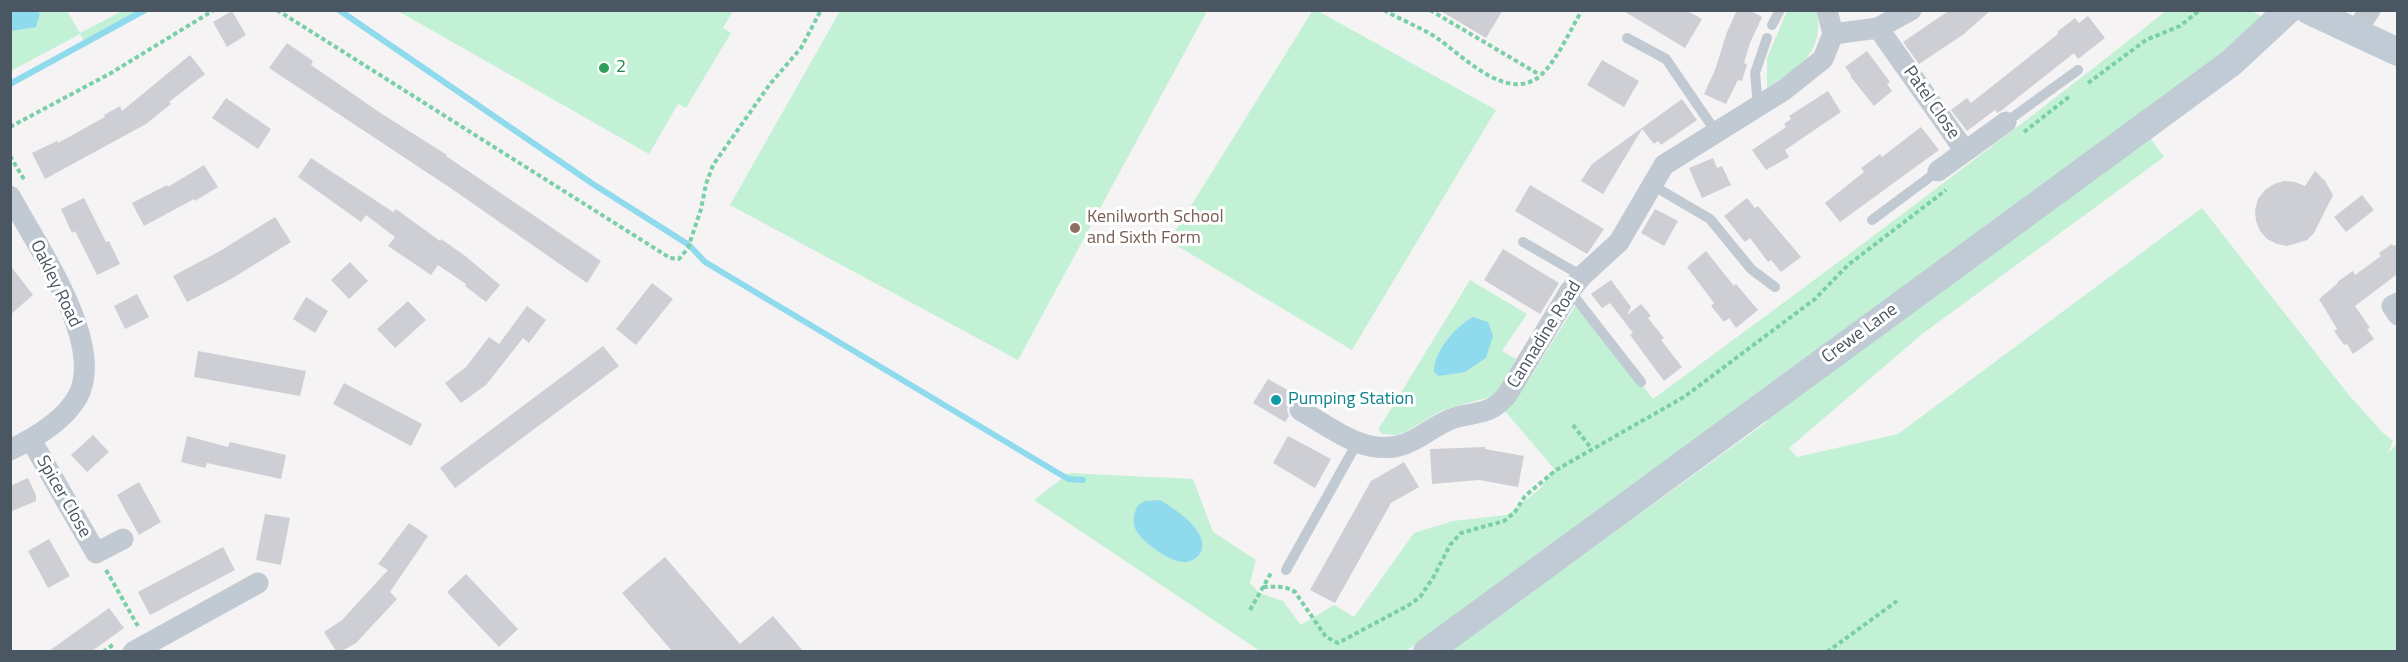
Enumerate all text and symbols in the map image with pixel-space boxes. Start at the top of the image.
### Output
place label: 2 [616,57,626,79]
marker: 2 [597,61,611,75]
street label: Patel Close [1898,62,1964,144]
place label: Kenilworth School and Sixth Form [1087,207,1224,250]
marker: Kenilworth School and Sixth Form [1068,221,1082,235]
street label: Oakley Road [25,237,85,331]
street label: Cannadine Road [1503,277,1587,393]
street label: Crewe Lane [1818,299,1902,369]
place label: Pumping Station [1288,389,1414,411]
marker: Pumping Station [1269,393,1283,407]
street label: Spicer Close [31,452,95,542]

